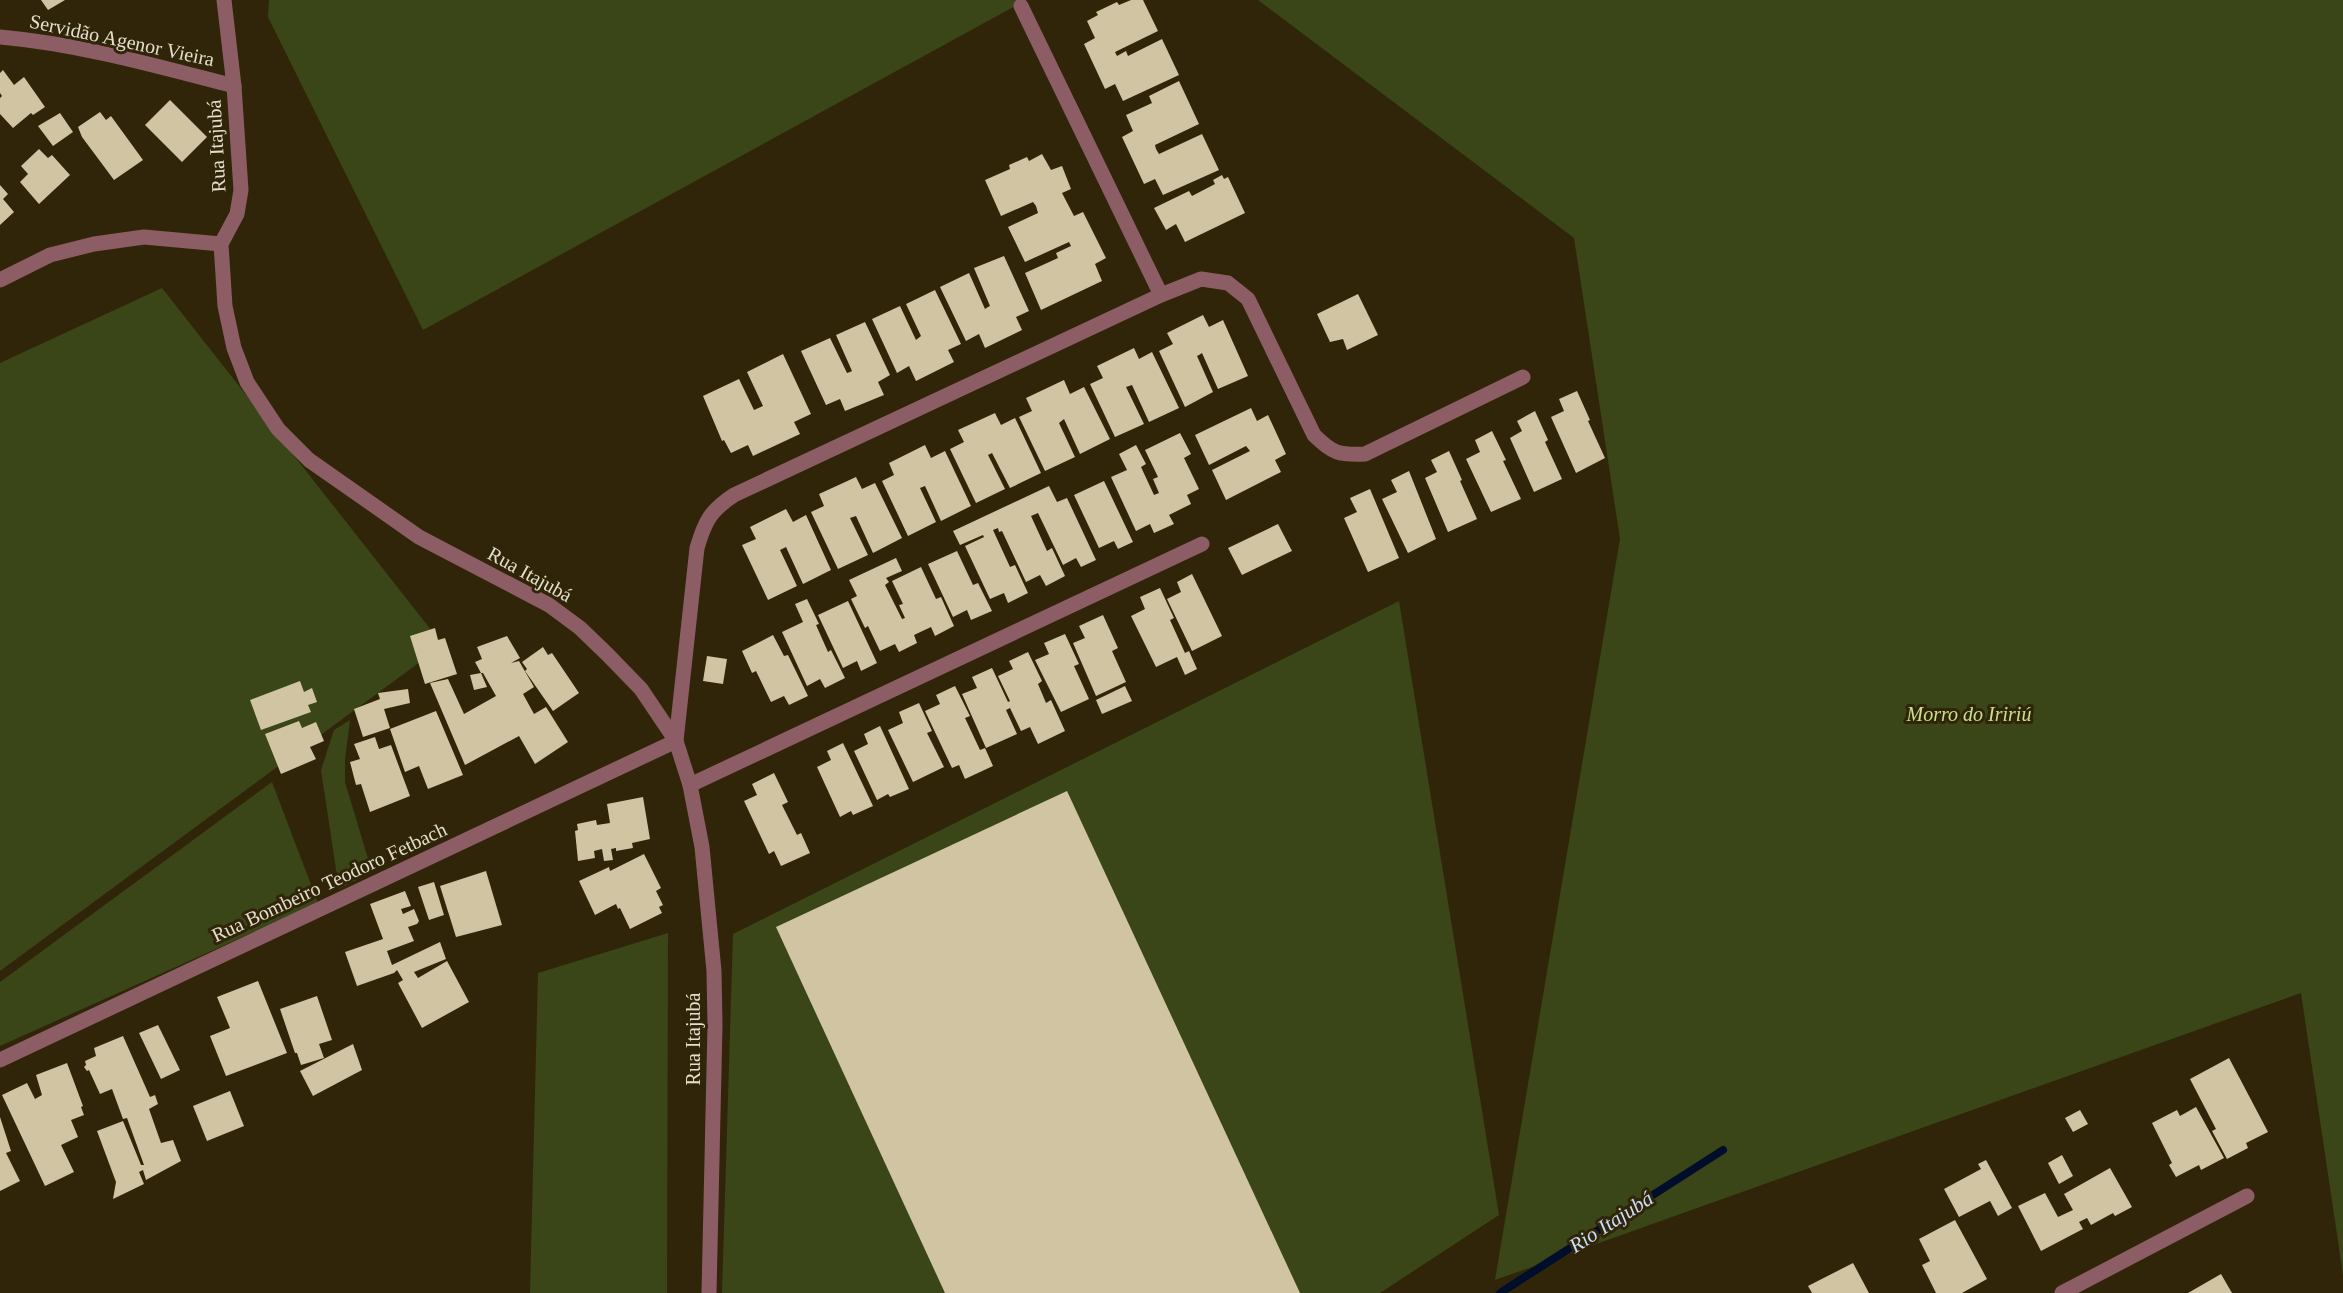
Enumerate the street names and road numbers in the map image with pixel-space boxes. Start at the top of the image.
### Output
street label: Servidão Agenor Vieira [27,10,217,71]
street label: Rua Itajubá [203,99,230,193]
street label: Rua Itajubá [484,542,576,607]
street label: Rua Bombeiro Teodoro Fetbach [208,818,450,946]
street label: Rua Itajubá [682,993,705,1085]

